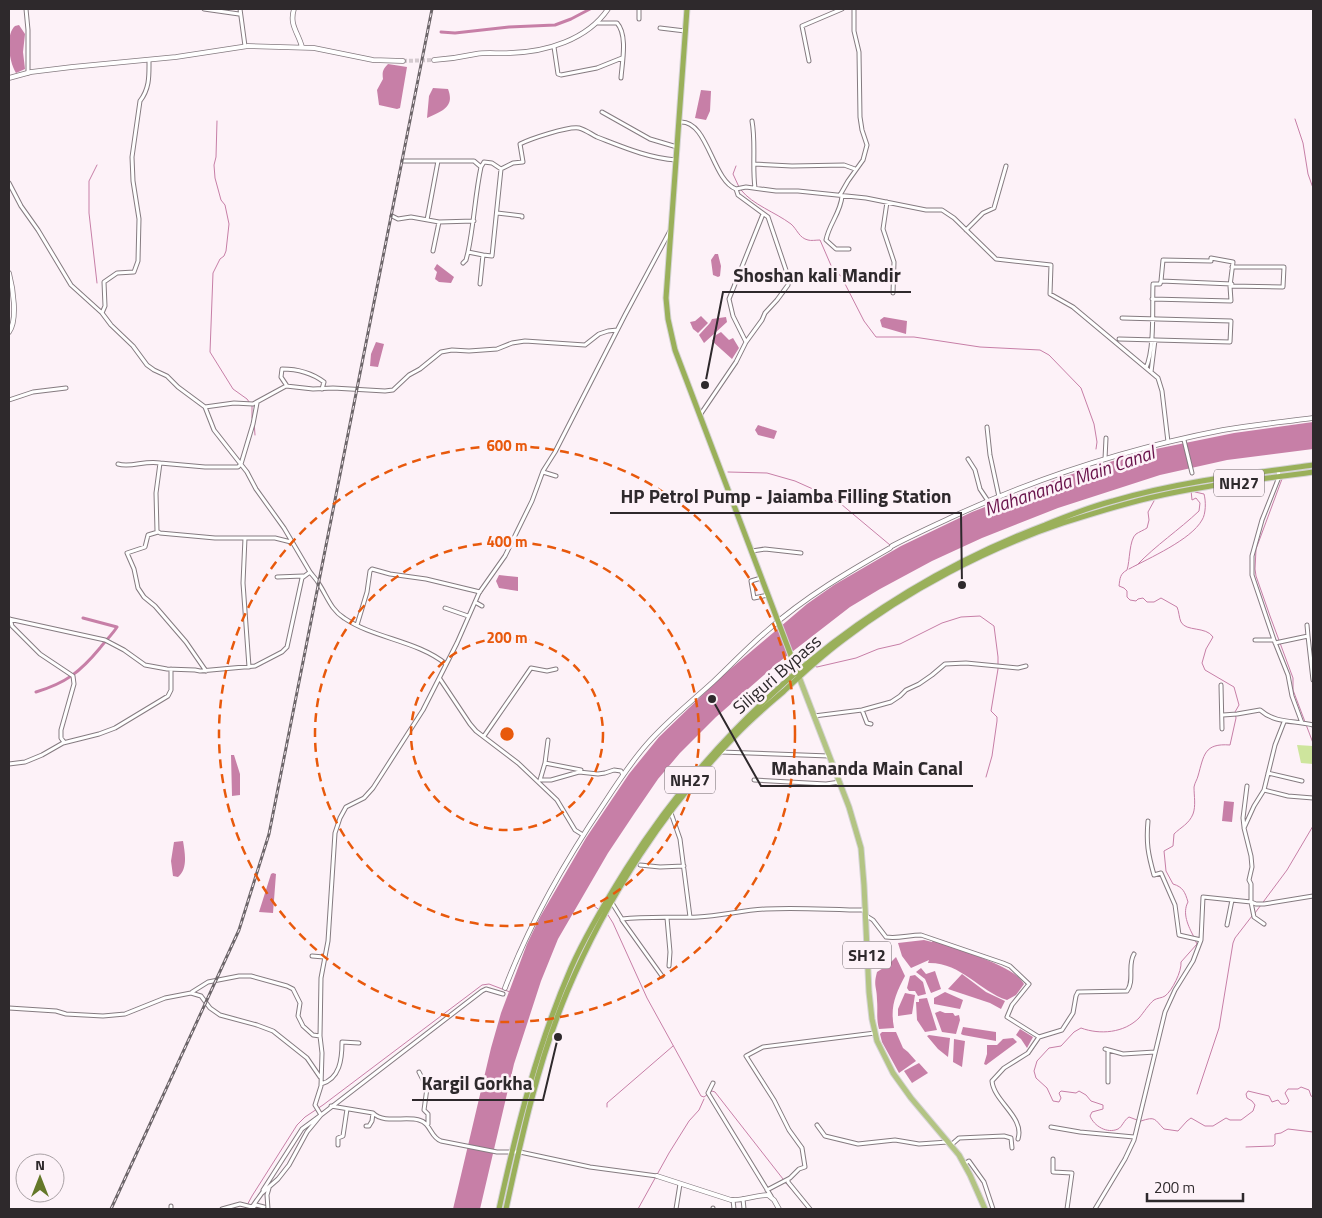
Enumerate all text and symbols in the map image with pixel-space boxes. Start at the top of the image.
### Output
callout: Shoshan kali Mandir [723,258,911,292]
text: Shoshan kali Mandir [733,260,901,289]
text: 600 m [486,434,528,457]
water label: Mahananda Main Canal [980,437,1160,523]
road number: NH27 [1214,469,1264,496]
callout: HP Petrol Pump - Jaiamba Filling Station [610,479,961,513]
text: HP Petrol Pump - Jaiamba Filling Station [620,481,952,510]
text: 400 m [486,530,528,553]
text: 200 m [486,626,528,649]
street label: Siliguri Bypass [727,628,827,720]
centre of rings [498,725,516,743]
callout: Mahananda Main Canal [761,752,973,786]
text: Mahananda Main Canal [771,753,963,782]
road number: NH27 [665,766,715,794]
road number: SH12 [843,942,891,968]
callout: Kargil Gorkha [412,1066,543,1100]
text: Kargil Gorkha [421,1068,533,1097]
north arrow [15,1153,65,1203]
text: N [35,1154,45,1175]
scale bar [1147,1170,1243,1202]
text: 200 m [1154,1176,1195,1199]

